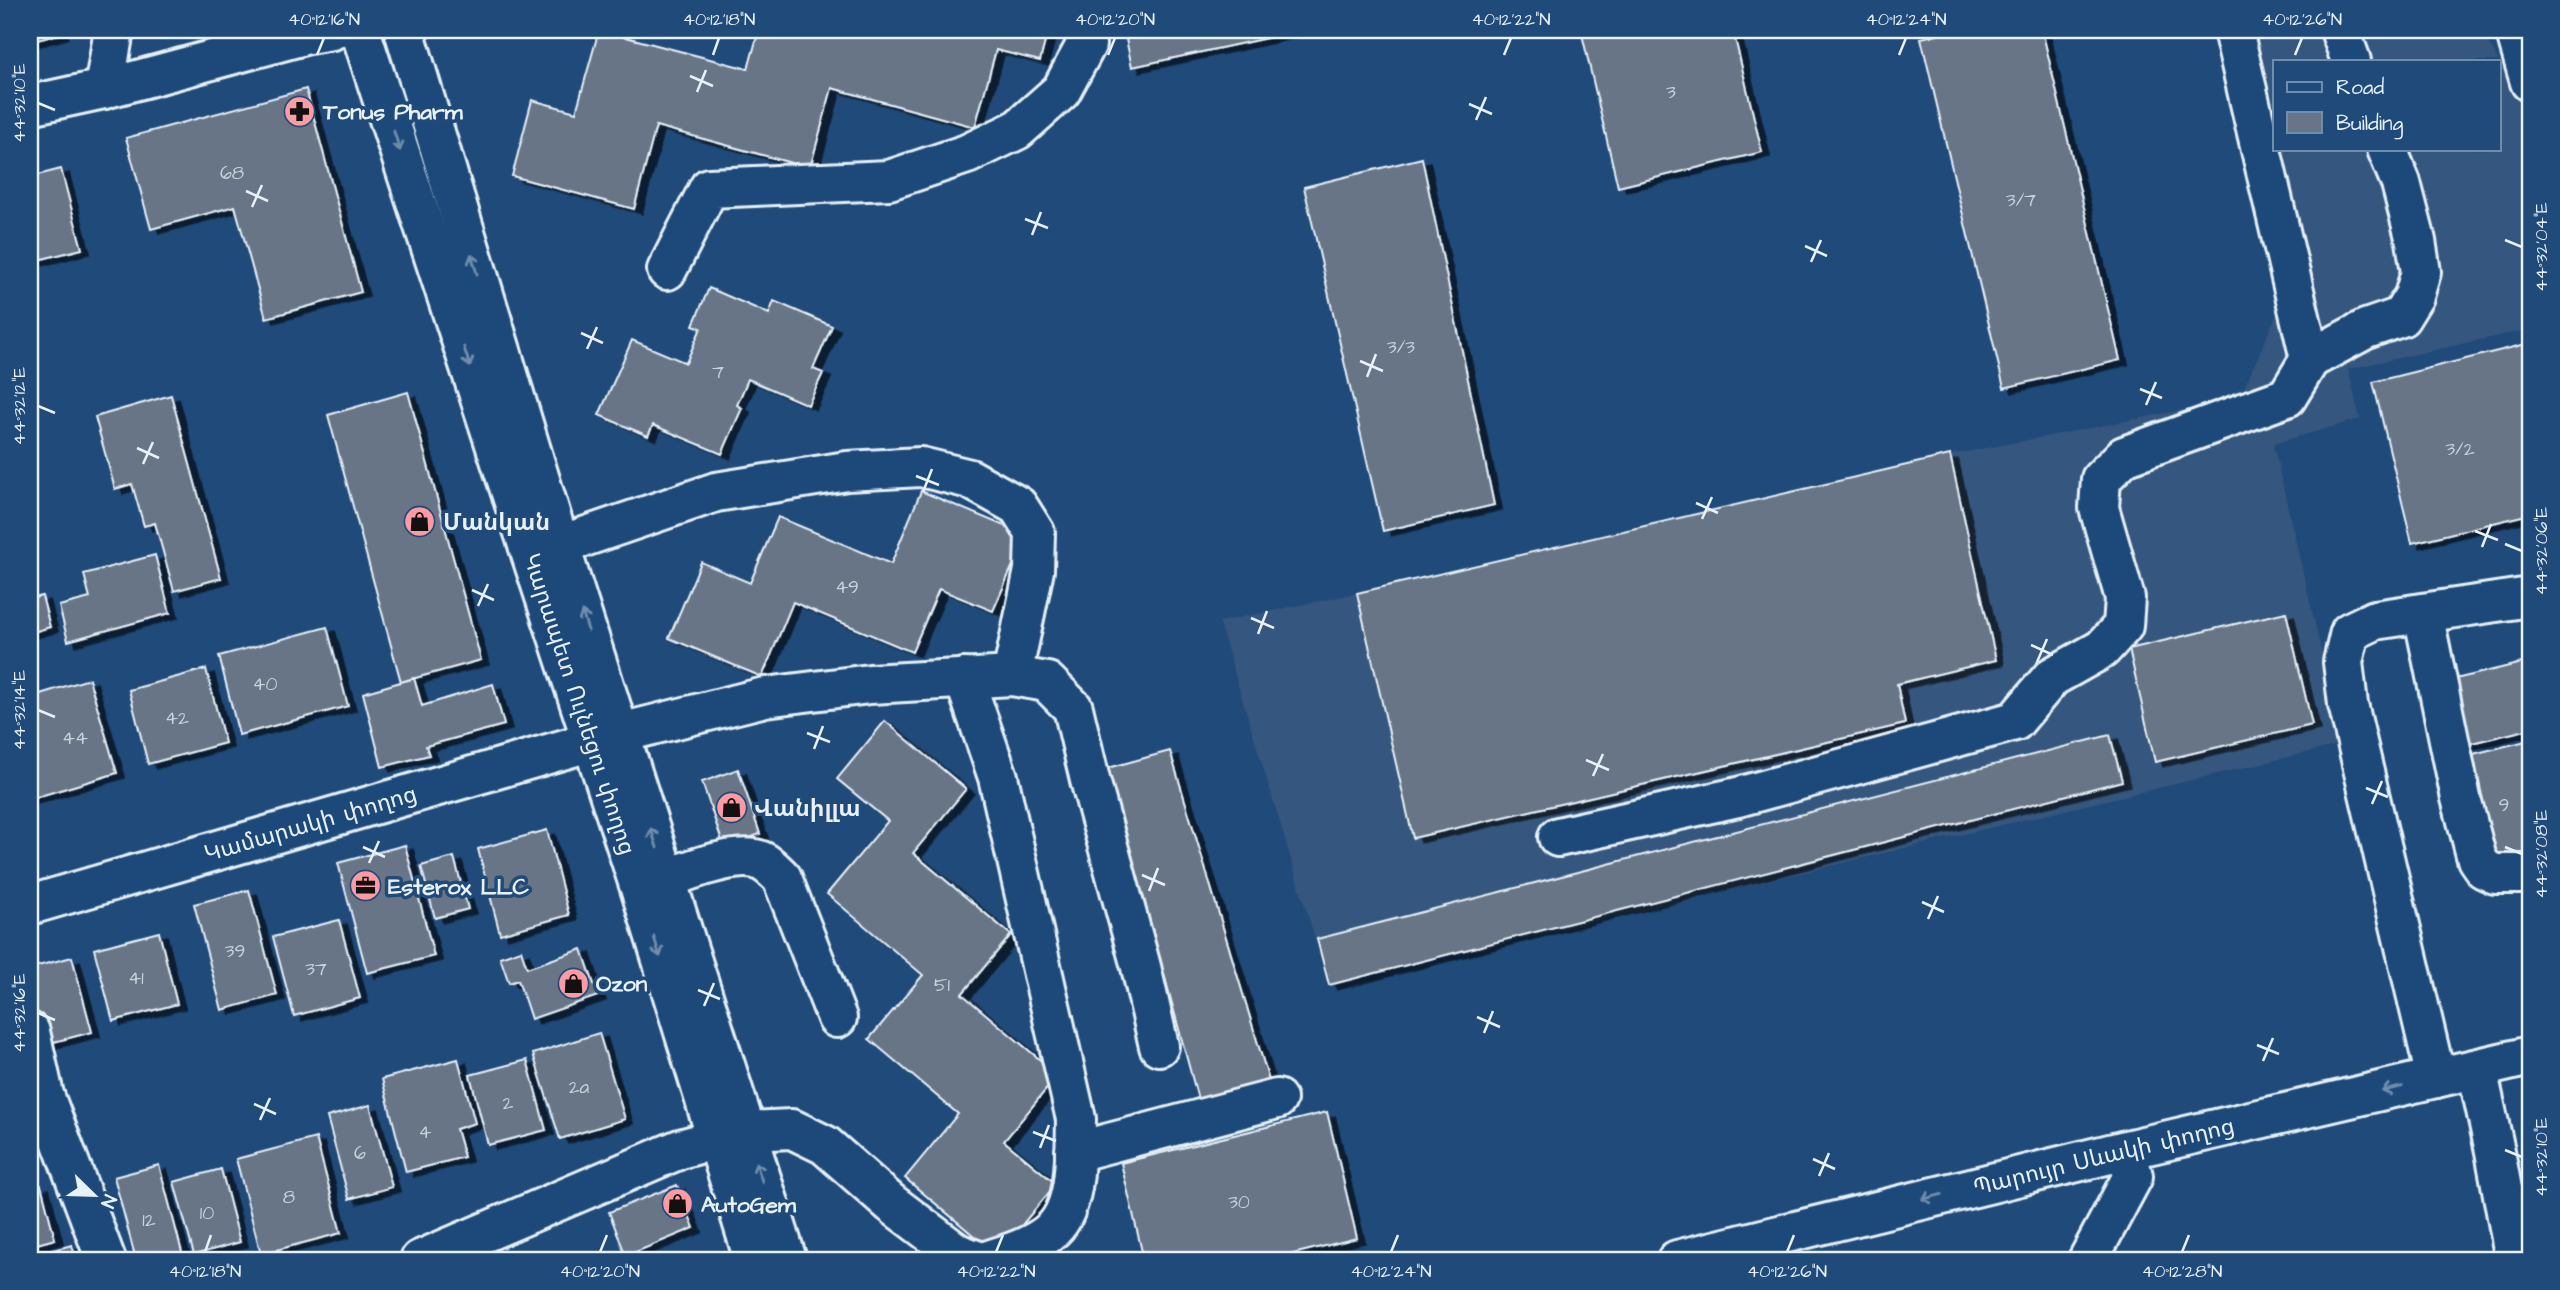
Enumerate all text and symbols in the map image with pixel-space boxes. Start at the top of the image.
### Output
text: 40°12'16"N [288,7,360,32]
text: 40°12'18"N [683,7,755,32]
text: 40°12'20"N [1075,7,1155,32]
text: 40°12'22"N [1471,7,1551,32]
text: 40°12'24"N [1865,7,1947,32]
text: 40°12'26"N [2262,7,2342,32]
legend [2273,60,2500,150]
text: 44°32'10"E [7,63,32,143]
text: Road [2336,73,2384,102]
house number: 3 [1666,79,1676,106]
pharmacy icon: Tonus Pharm [283,94,317,128]
place label: Tonus Pharm [322,96,464,128]
text: Building [2336,109,2404,140]
one-way arrow [391,130,404,152]
house number: 68 [220,160,244,187]
house number: 3/7 [2006,187,2036,214]
text: 44°32'04"E [2529,202,2554,292]
one-way arrow [467,253,479,275]
house number: 3/3 [1387,334,1415,361]
one-way arrow [462,346,474,368]
house number: 7 [712,359,724,386]
text: 44°32'12"E [7,366,32,445]
house number: 3/2 [2445,436,2475,463]
shop icon: Մանկան [403,505,437,539]
text: 44°32'06"E [2529,506,2554,595]
place label: Մանկան [443,507,550,539]
street label: Կարապետ Ուլնեցու փողոց [515,549,643,859]
house number: 49 [835,574,859,601]
one-way arrow [577,611,590,633]
text: 44°32'14"E [7,670,32,750]
house number: 40 [253,671,277,698]
house number: 42 [165,705,189,732]
house number: 44 [62,725,88,752]
street label: Կամարակի փողոց [201,778,421,870]
shop icon: Վանիլլա [714,791,748,825]
house number: 9 [2499,792,2509,819]
place label: Վանիլլա [754,793,861,825]
text: 44°32'08"E [2529,809,2554,898]
one-way arrow [647,827,660,849]
office icon: Esterox LLC [348,869,382,903]
place label: Esterox LLC [388,871,529,903]
one-way arrow [652,936,665,958]
house number: 39 [225,938,245,965]
house number: 37 [305,956,327,983]
house number: 41 [128,965,144,992]
shop icon: Ozon [556,966,590,1000]
place label: Ozon [596,968,648,1000]
house number: 51 [934,972,951,999]
text: 44°32'16"E [7,973,32,1053]
house number: 2a [569,1074,590,1101]
one-way arrow [2381,1082,2404,1096]
house number: 2 [503,1090,514,1117]
street label: Պարույր Սևակի փողոց [1970,1110,2238,1204]
text: 44°32'10"E [2529,1117,2554,1197]
house number: 4 [419,1119,432,1146]
house number: 6 [354,1140,366,1167]
north arrow [60,1160,130,1230]
one-way arrow [751,1161,764,1183]
house number: 8 [283,1184,295,1211]
shop icon: AutoGem [661,1187,695,1221]
place label: AutoGem [701,1189,797,1221]
house number: 30 [1228,1189,1250,1216]
text: N [93,1190,123,1212]
one-way arrow [1922,1191,1944,1204]
house number: 10 [200,1200,214,1227]
house number: 12 [142,1207,156,1234]
text: 40°12'18"N [169,1259,241,1284]
text: 40°12'20"N [560,1259,640,1284]
text: 40°12'22"N [956,1259,1036,1284]
text: 40°12'24"N [1350,1259,1432,1284]
text: 40°12'26"N [1747,1259,1827,1284]
text: 40°12'28"N [2142,1259,2222,1284]

